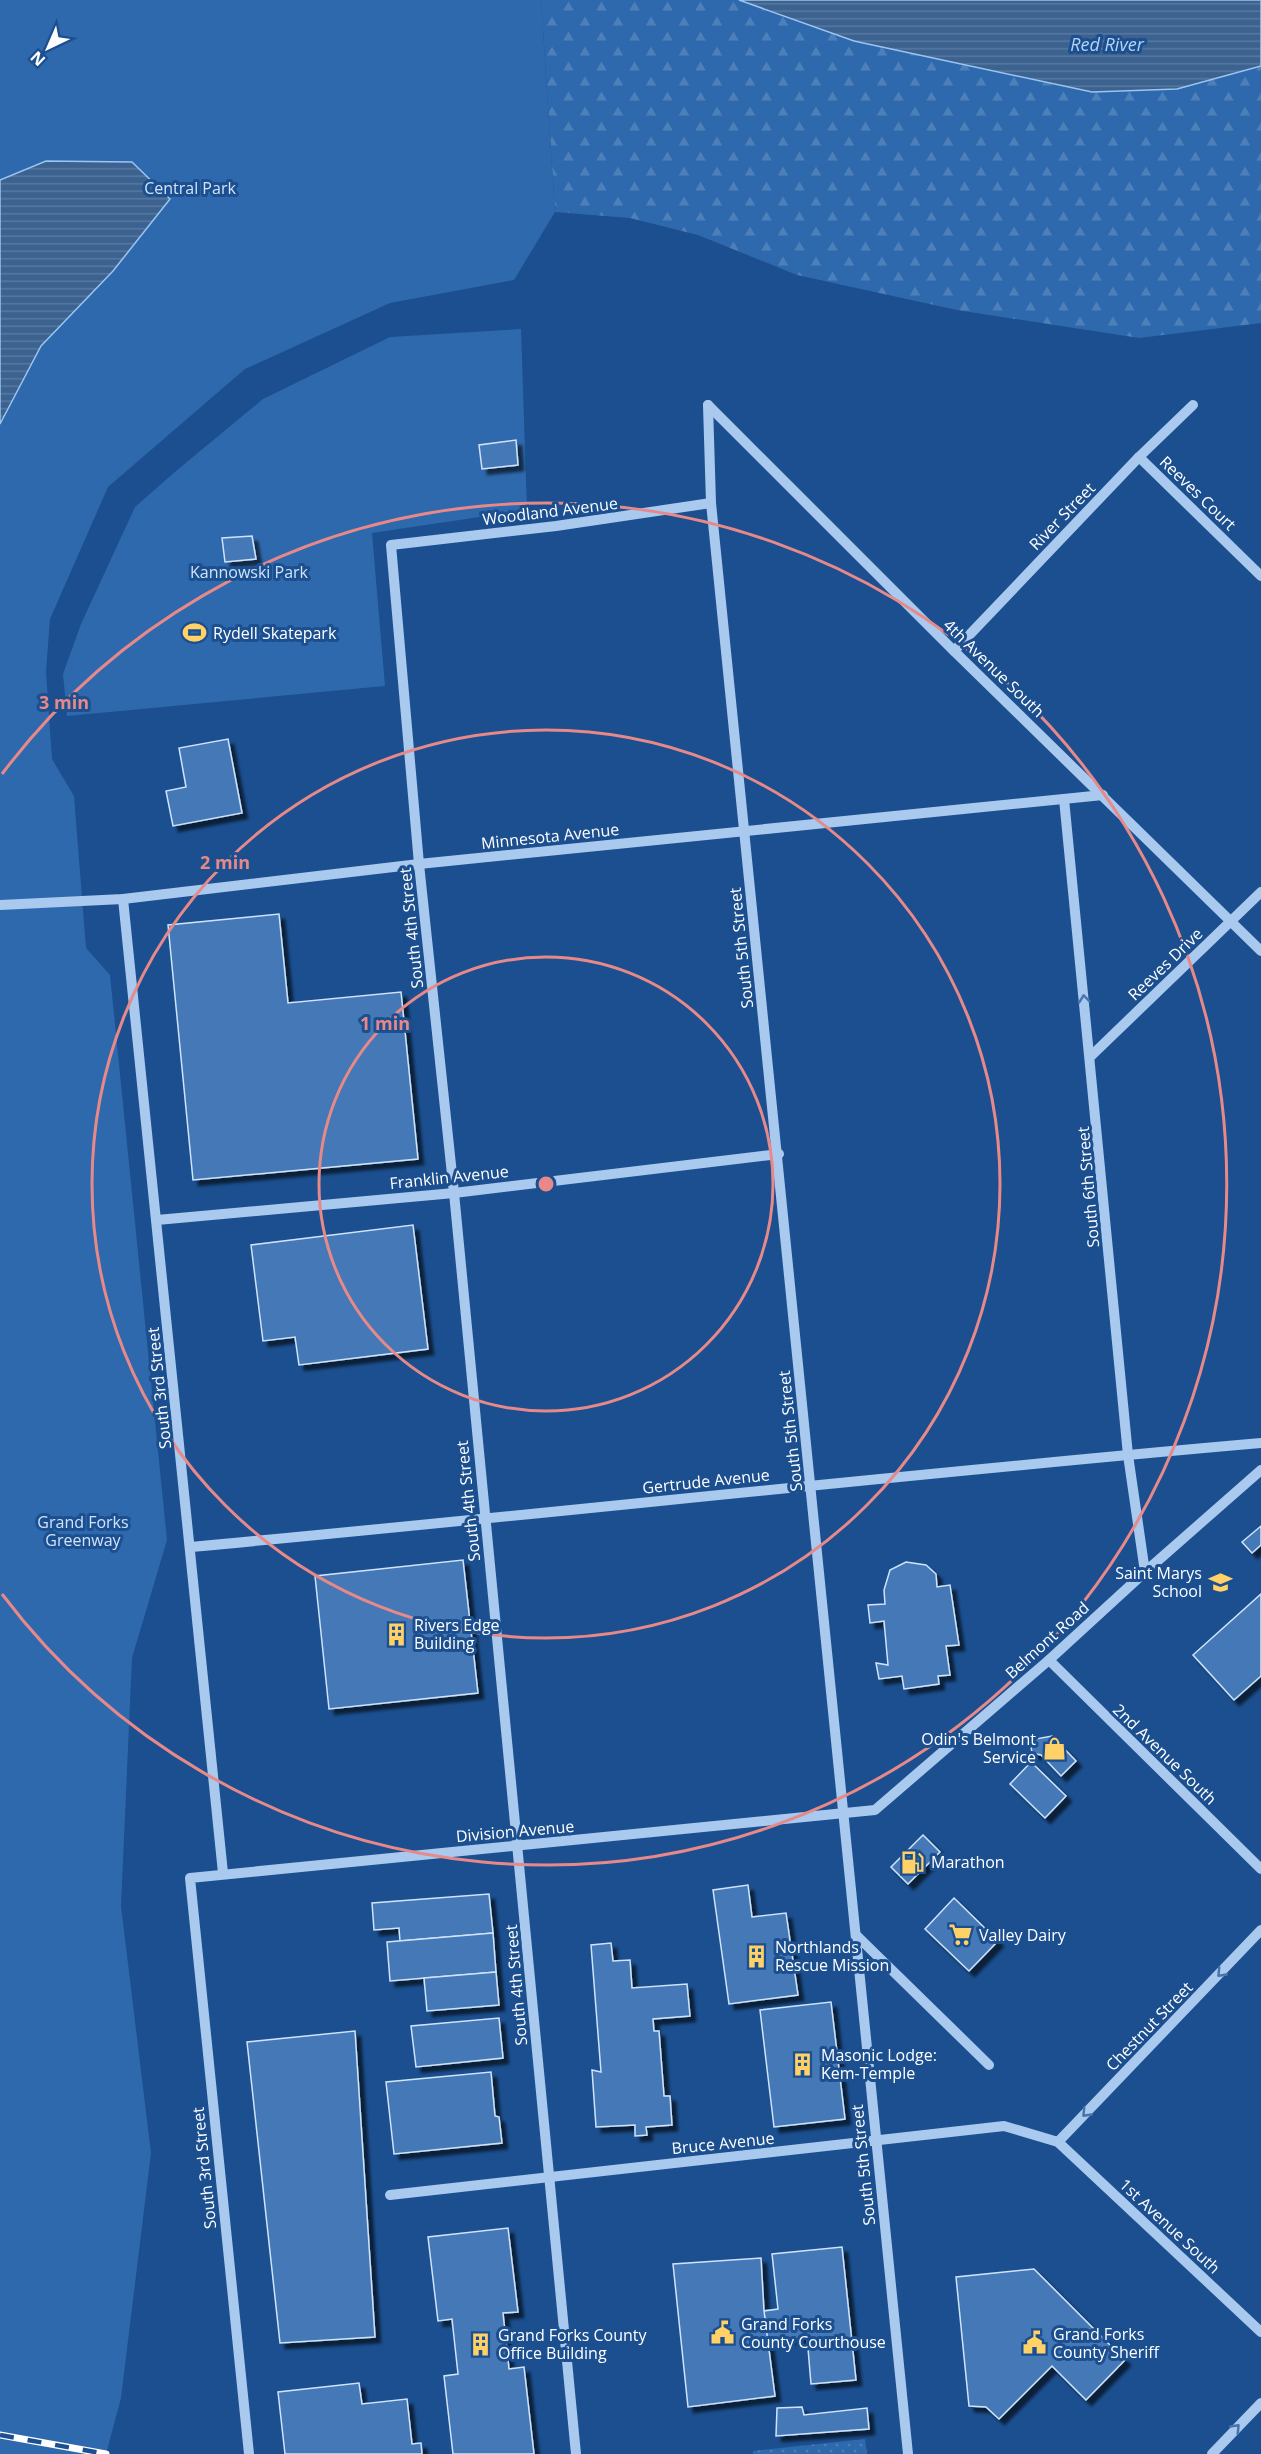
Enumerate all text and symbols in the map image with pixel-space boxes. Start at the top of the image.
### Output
north arrow [18,18,78,78]
water label: Red River [1070,32,1145,56]
text: N [25,46,50,71]
park label: Central Park [144,177,236,199]
street label: Reeves Court [1155,451,1241,535]
street label: River Street [1024,477,1100,555]
street label: Woodland Avenue [481,492,619,530]
park label: Kannowski Park [190,561,309,583]
street label: 4th Avenue South [939,614,1049,722]
sports icon: Rydell Skatepark [182,620,208,646]
place label: Rydell Skatepark [213,622,337,644]
text: 3 min [39,690,89,714]
street label: Minnesota Avenue [480,818,620,854]
text: 2 min [200,850,250,874]
street label: South 4th Street [394,866,428,990]
street label: South 5th Street [724,886,758,1010]
street label: Reeves Drive [1123,923,1207,1005]
one-way arrow [1078,994,1091,1004]
text: 1 min [360,1011,410,1035]
street label: South 6th Street [1072,1125,1104,1248]
street label: Franklin Avenue [388,1160,510,1194]
centre of rings [536,1174,556,1194]
street label: South 3rd Street [142,1326,176,1450]
street label: South 5th Street [773,1369,807,1493]
street label: South 4th Street [451,1439,485,1563]
street label: Gertrude Avenue [641,1463,771,1499]
park label: Grand Forks Greenway [37,1511,129,1551]
place label: Saint Marys School [1115,1562,1202,1602]
school or university icon: Saint Marys School [1207,1569,1233,1595]
street label: Belmont Road [1000,1596,1094,1684]
place label: Rivers Edge Building [414,1614,500,1654]
building icon: Rivers Edge Building [383,1621,409,1647]
street label: 2nd Avenue South [1108,1699,1222,1809]
place label: Odin's Belmont Service [921,1728,1036,1768]
shop icon: Odin's Belmont Service [1041,1735,1067,1761]
street label: Division Avenue [455,1815,575,1847]
fuel station icon: Marathon [900,1849,926,1875]
place label: Marathon [931,1851,1005,1873]
supermarket icon: Valley Dairy [948,1922,974,1948]
street label: South 4th Street [500,1923,532,2046]
place label: Valley Dairy [979,1924,1067,1946]
place label: Northlands Rescue Mission [775,1936,889,1976]
building icon: Northlands Rescue Mission [744,1943,770,1969]
one-way arrow [1217,1965,1228,1976]
street label: Chestnut Street [1101,1976,1198,2075]
place label: Masonic Lodge: Kem-Temple [821,2044,937,2084]
building icon: Masonic Lodge: Kem-Temple [790,2051,816,2077]
street label: South 5th Street [846,2103,880,2227]
street label: South 3rd Street [187,2106,221,2230]
one-way arrow [1082,2106,1093,2117]
street label: Bruce Avenue [671,2127,775,2159]
street label: 1st Avenue South [1115,2174,1225,2278]
place label: Grand Forks County Courthouse [741,2313,886,2353]
public building icon: Grand Forks County Courthouse [710,2320,736,2346]
place label: Grand Forks County Sheriff [1053,2323,1160,2363]
place label: Grand Forks County Office Building [498,2324,647,2364]
public building icon: Grand Forks County Sheriff [1022,2330,1048,2356]
building icon: Grand Forks County Office Building [467,2331,493,2357]
one-way arrow [1229,2425,1240,2436]

